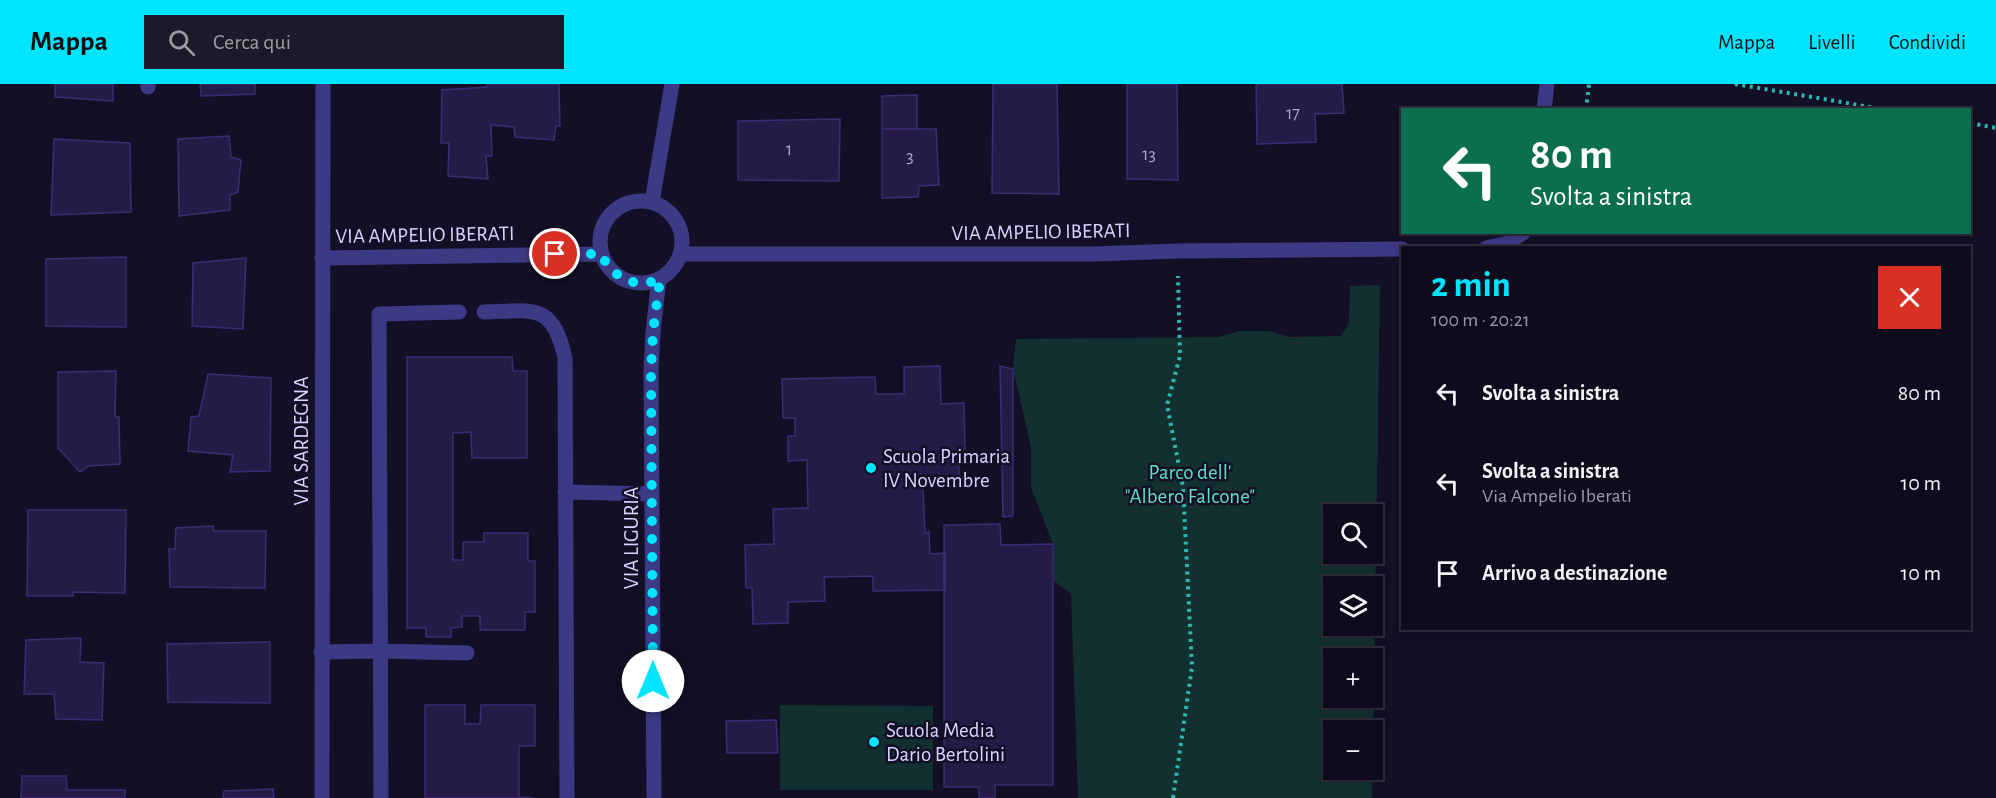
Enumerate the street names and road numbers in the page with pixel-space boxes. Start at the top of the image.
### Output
street label: VIA AMPELIO IBERATI [951,220,1131,244]
street label: VIA AMPELIO IBERATI [335,223,515,247]
street label: VIA SARDEGNA [291,376,312,506]
street label: VIA LIGURIA [621,487,642,589]

